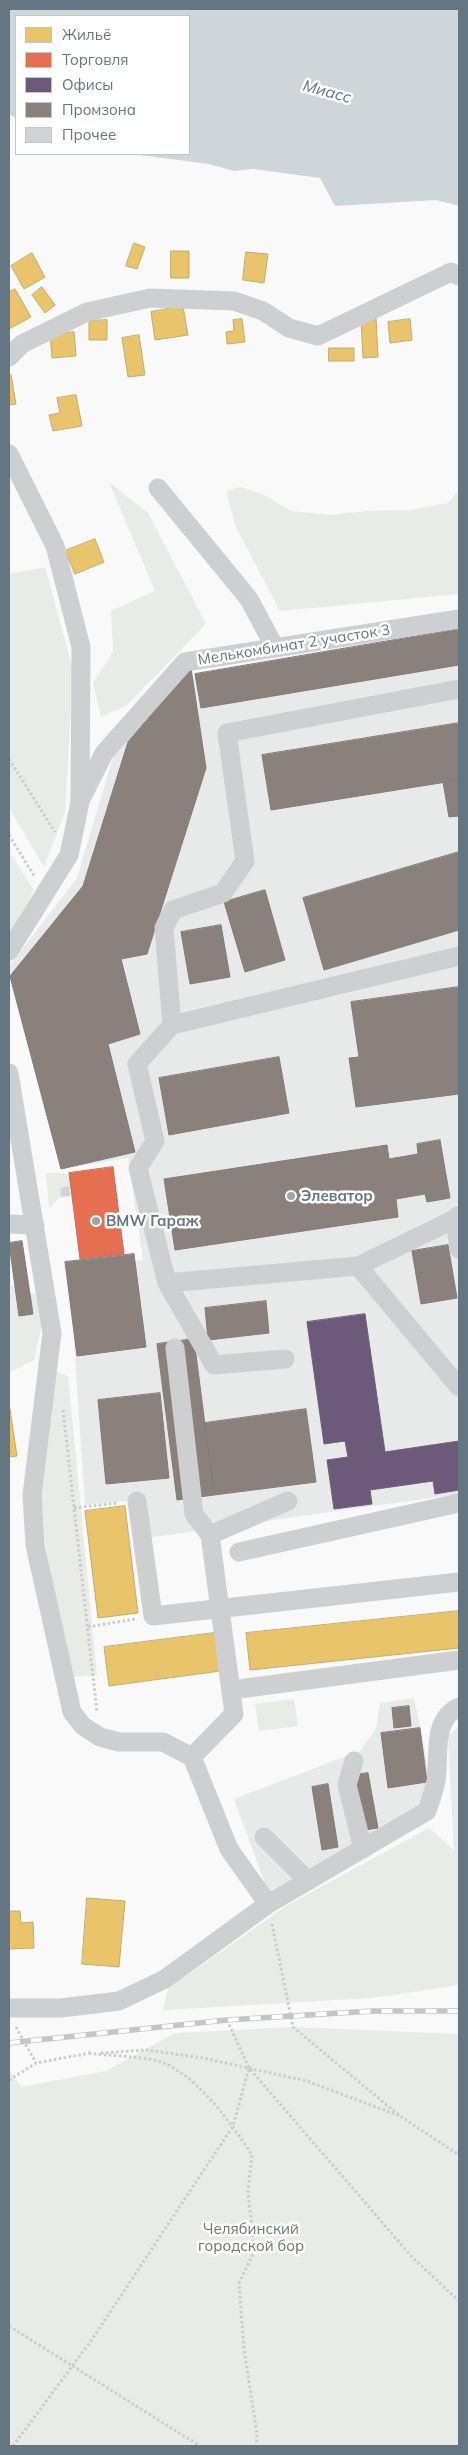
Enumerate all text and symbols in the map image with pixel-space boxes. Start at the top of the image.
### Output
legend [15,15,190,155]
text: Жильё [62,25,111,44]
text: Торговля [62,50,129,69]
text: Офисы [62,75,114,94]
water label: Миасс [301,76,353,108]
text: Промзона [62,100,136,119]
text: Прочее [62,125,116,144]
street label: Мелькомбинат 2 участок 3 [197,621,391,669]
place label: Элеватор [301,1187,373,1205]
marker: Элеватор [285,1190,297,1202]
place label: BMW Гараж [106,1212,198,1230]
marker: BMW Гараж [90,1215,102,1227]
park label: Челябинский городской бор [198,2220,304,2255]

